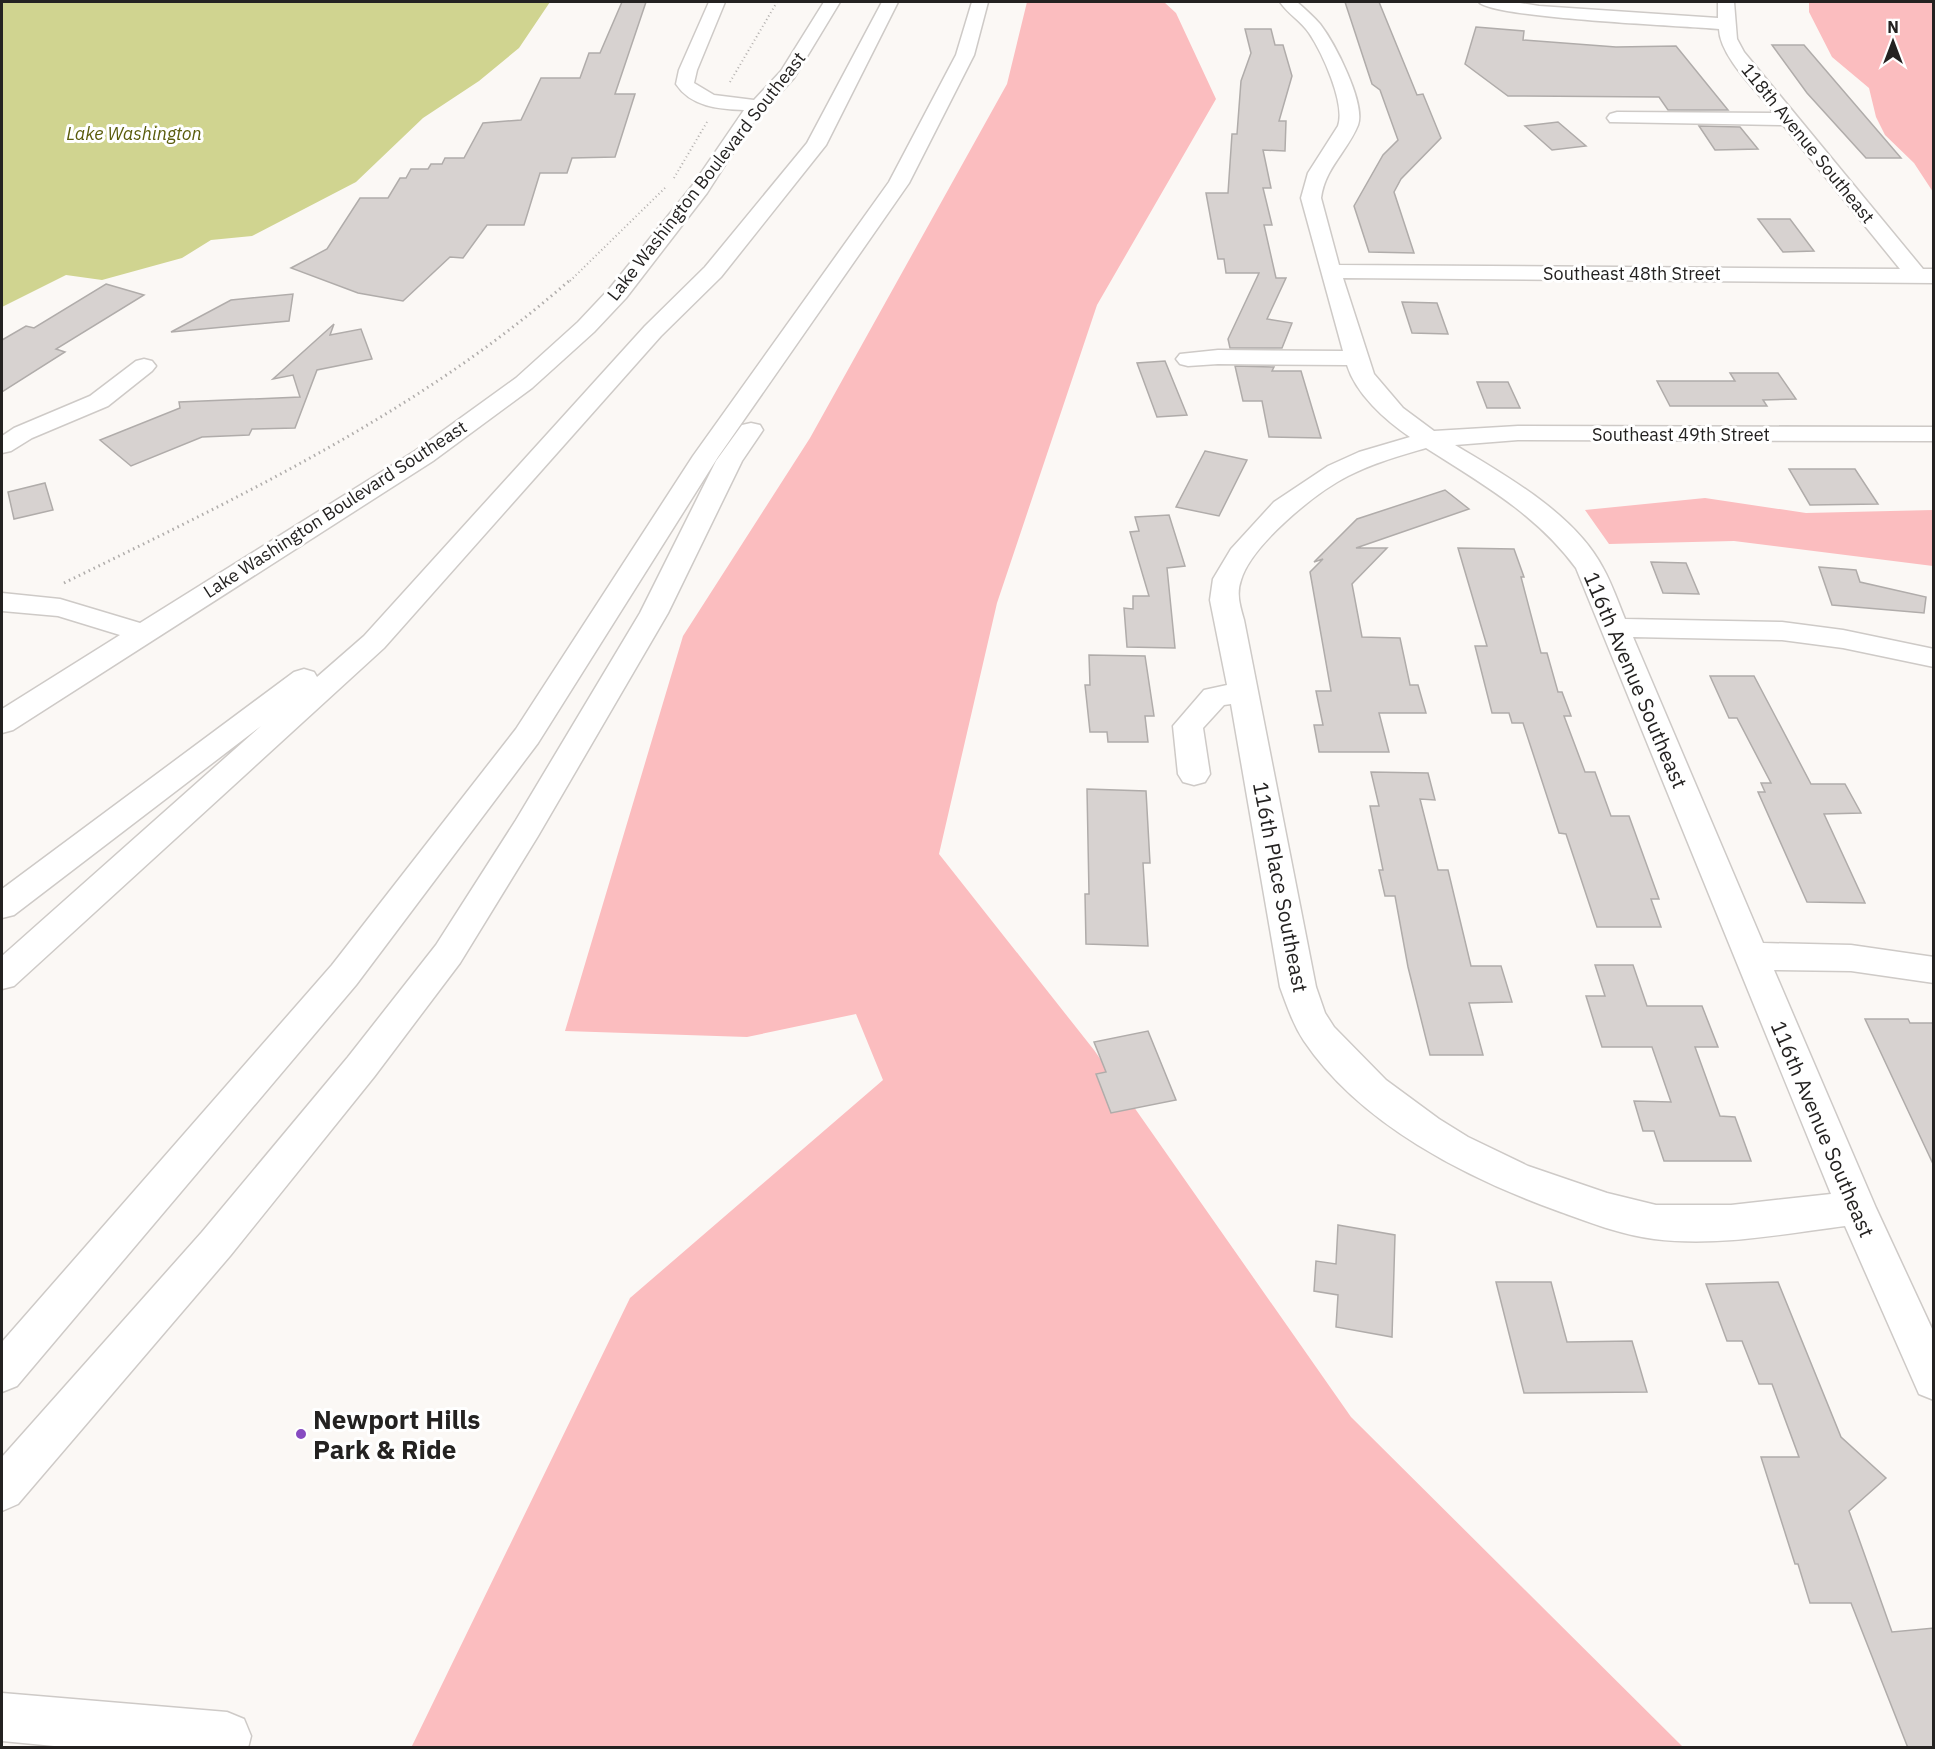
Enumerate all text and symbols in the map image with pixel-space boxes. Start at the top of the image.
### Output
north arrow [1863,12,1923,72]
text: N [1887,17,1899,37]
street label: Lake Washington Boulevard Southeast [602,47,810,305]
street label: 118th Avenue Southeast [1736,58,1880,228]
water label: Lake Washington [66,122,202,145]
street label: Southeast 48th Street [1543,262,1721,285]
street label: Lake Washington Boulevard Southeast [199,415,471,603]
street label: Southeast 49th Street [1592,423,1770,446]
street label: 116th Avenue Southeast [1578,568,1694,792]
street label: 116th Place Southeast [1247,779,1315,995]
street label: 116th Avenue Southeast [1765,1017,1881,1241]
place label: Newport Hills Park & Ride [313,1402,480,1466]
marker: Newport Hills Park & Ride [294,1427,308,1441]

